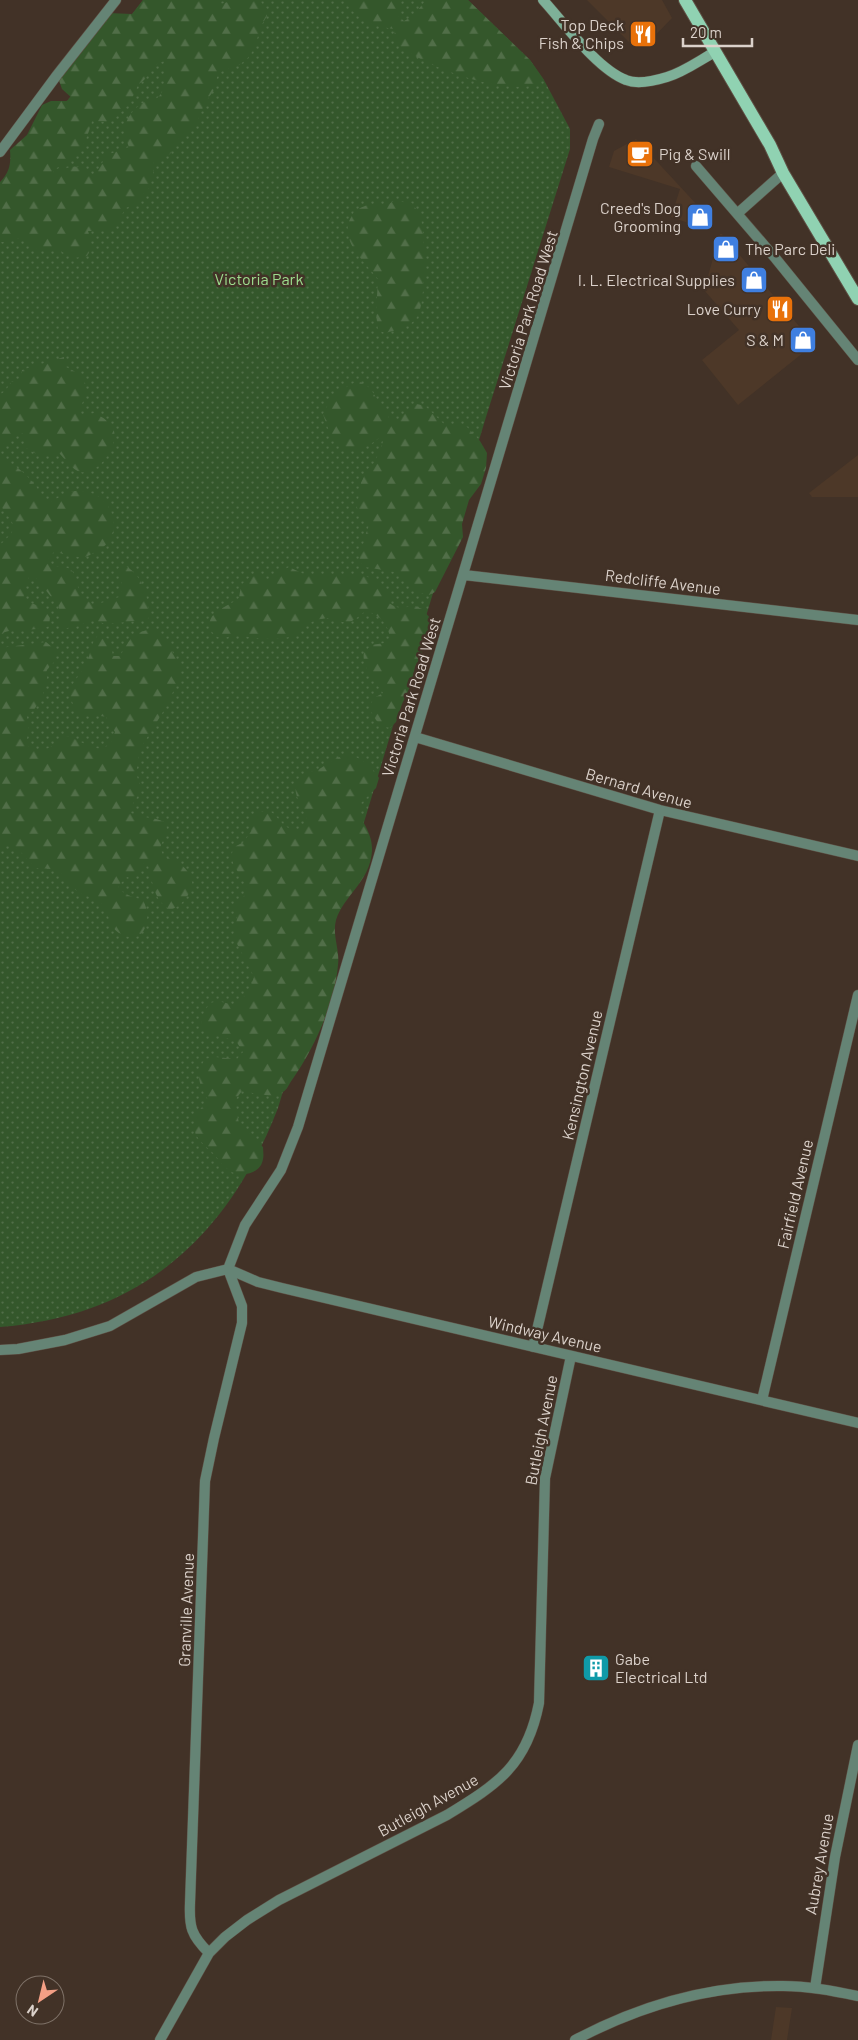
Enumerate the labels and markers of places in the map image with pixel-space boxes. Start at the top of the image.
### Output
place label: Top Deck Fish & Chips [539,15,624,52]
restaurant icon: Top Deck Fish & Chips [628,19,658,49]
cafe icon: Pig & Swill [625,139,655,169]
place label: Pig & Swill [659,144,730,163]
place label: Creed's Dog Grooming [600,198,681,235]
shop icon: Creed's Dog Grooming [685,202,715,232]
shop icon: The Parc Deli [711,234,741,264]
place label: The Parc Deli [745,239,835,258]
shop icon: I. L. Electrical Supplies [739,265,769,295]
place label: I. L. Electrical Supplies [578,270,735,289]
restaurant icon: Love Curry [765,294,795,324]
place label: Love Curry [687,299,762,318]
shop icon: S & M [788,325,818,355]
place label: S & M [746,330,784,349]
place label: Gabe Electrical Ltd [615,1649,708,1686]
building icon: Gabe Electrical Ltd [581,1653,611,1683]

